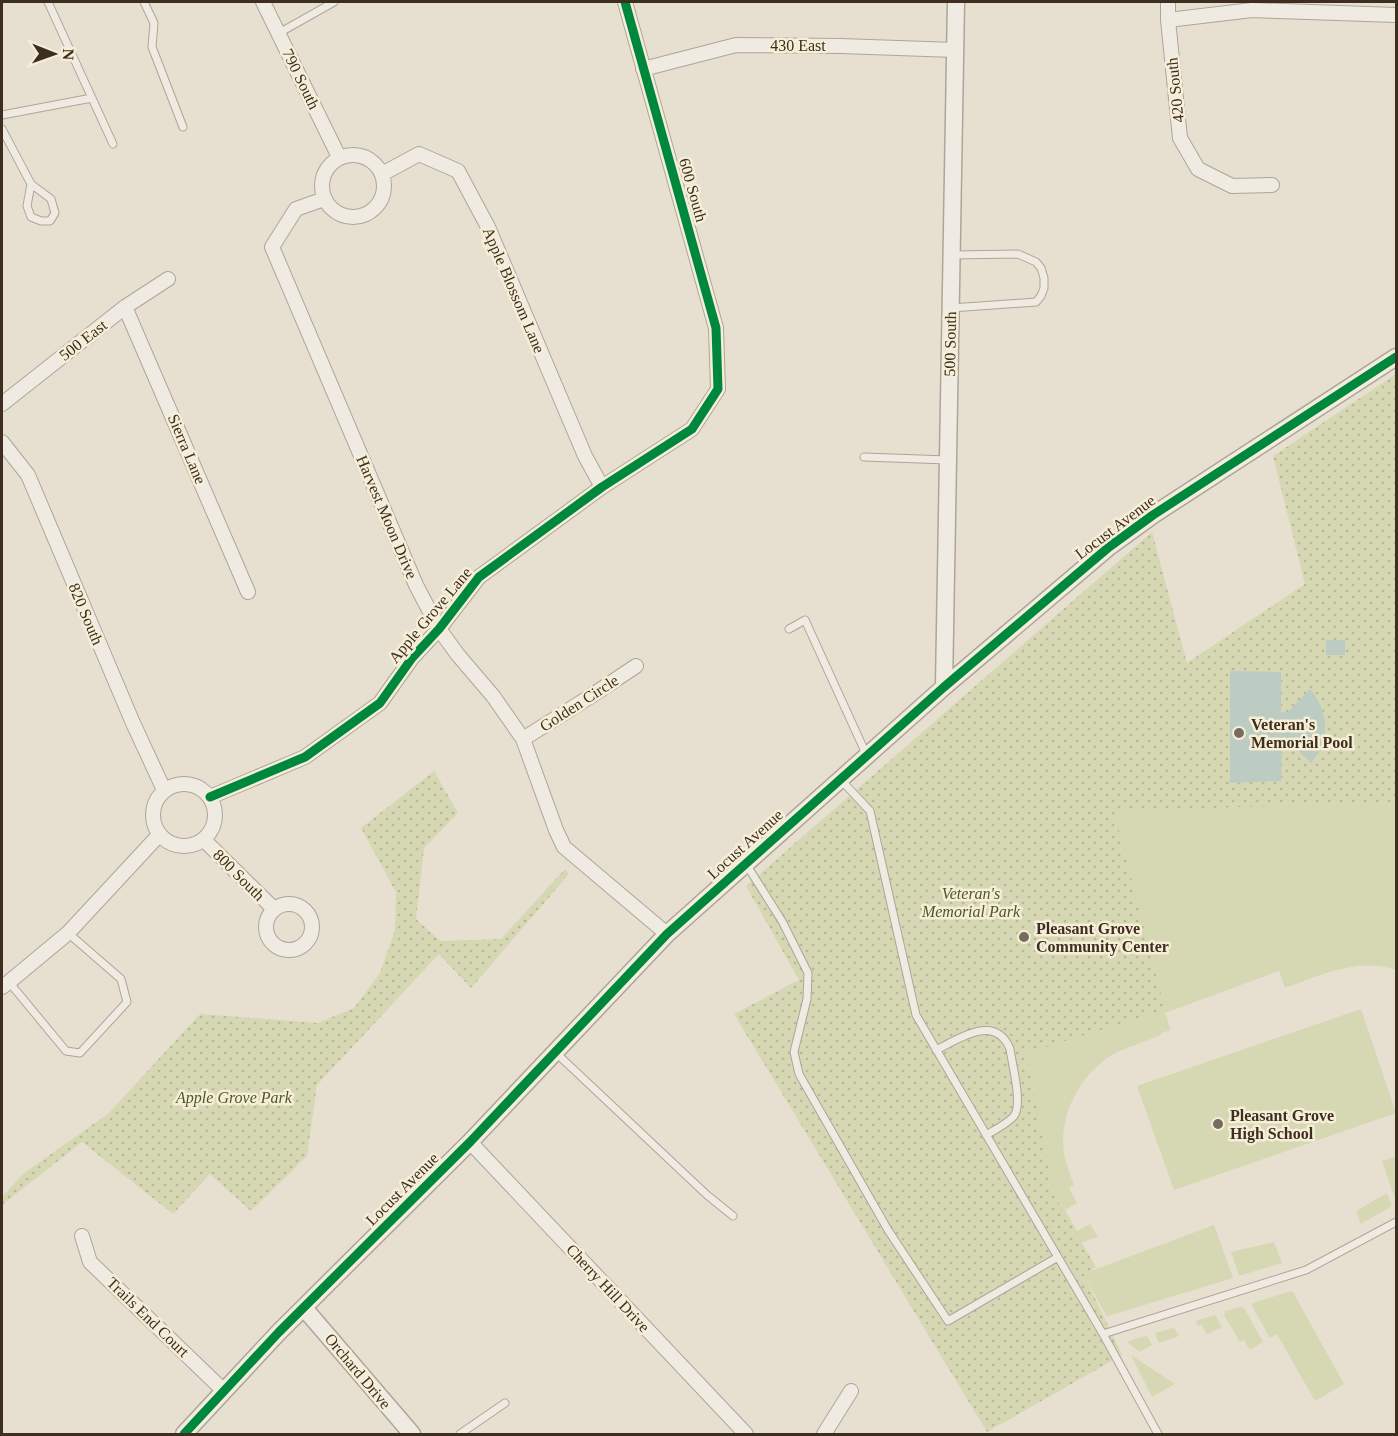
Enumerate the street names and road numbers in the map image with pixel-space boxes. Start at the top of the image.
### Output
street label: 430 East [770,37,826,54]
street label: 790 South [279,46,323,112]
street label: 420 South [1163,57,1187,123]
street label: 600 South [676,156,710,224]
street label: Apple Blossom Lane [479,225,548,356]
street label: 500 South [941,311,959,377]
street label: 500 East [56,316,111,364]
street label: Sierra Lane [165,412,209,486]
street label: Harvest Moon Drive [353,453,421,581]
street label: Locust Avenue [1072,492,1158,562]
street label: Apple Grove Lane [385,564,476,667]
street label: 820 South [65,581,107,647]
street label: Golden Circle [537,671,621,735]
street label: Locust Avenue [704,806,786,882]
street label: 800 South [210,846,268,904]
street label: Locust Avenue [362,1149,442,1229]
street label: Cherry Hill Drive [562,1241,653,1336]
street label: Trails End Court [104,1274,193,1361]
street label: Orchard Drive [322,1330,394,1412]

